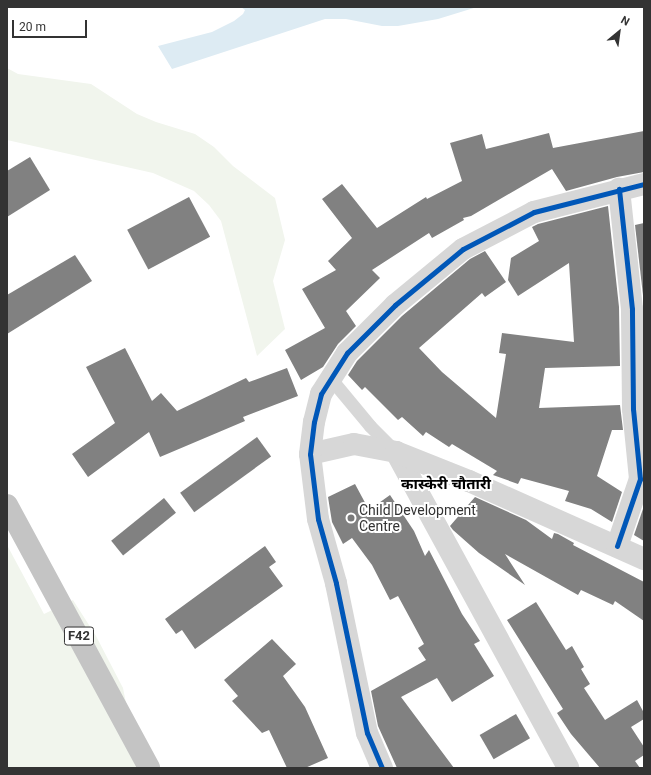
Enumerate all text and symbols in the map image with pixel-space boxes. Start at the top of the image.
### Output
scale bar [14,12,89,38]
north arrow [599,12,639,52]
text: N [619,13,632,29]
text: 20 m [19,20,46,34]
district label: कास्केरी चौतारी [401,476,491,494]
place label: Child Development Centre [359,502,476,534]
marker: Child Development Centre [346,513,356,523]
road number: F42 [63,625,95,647]

